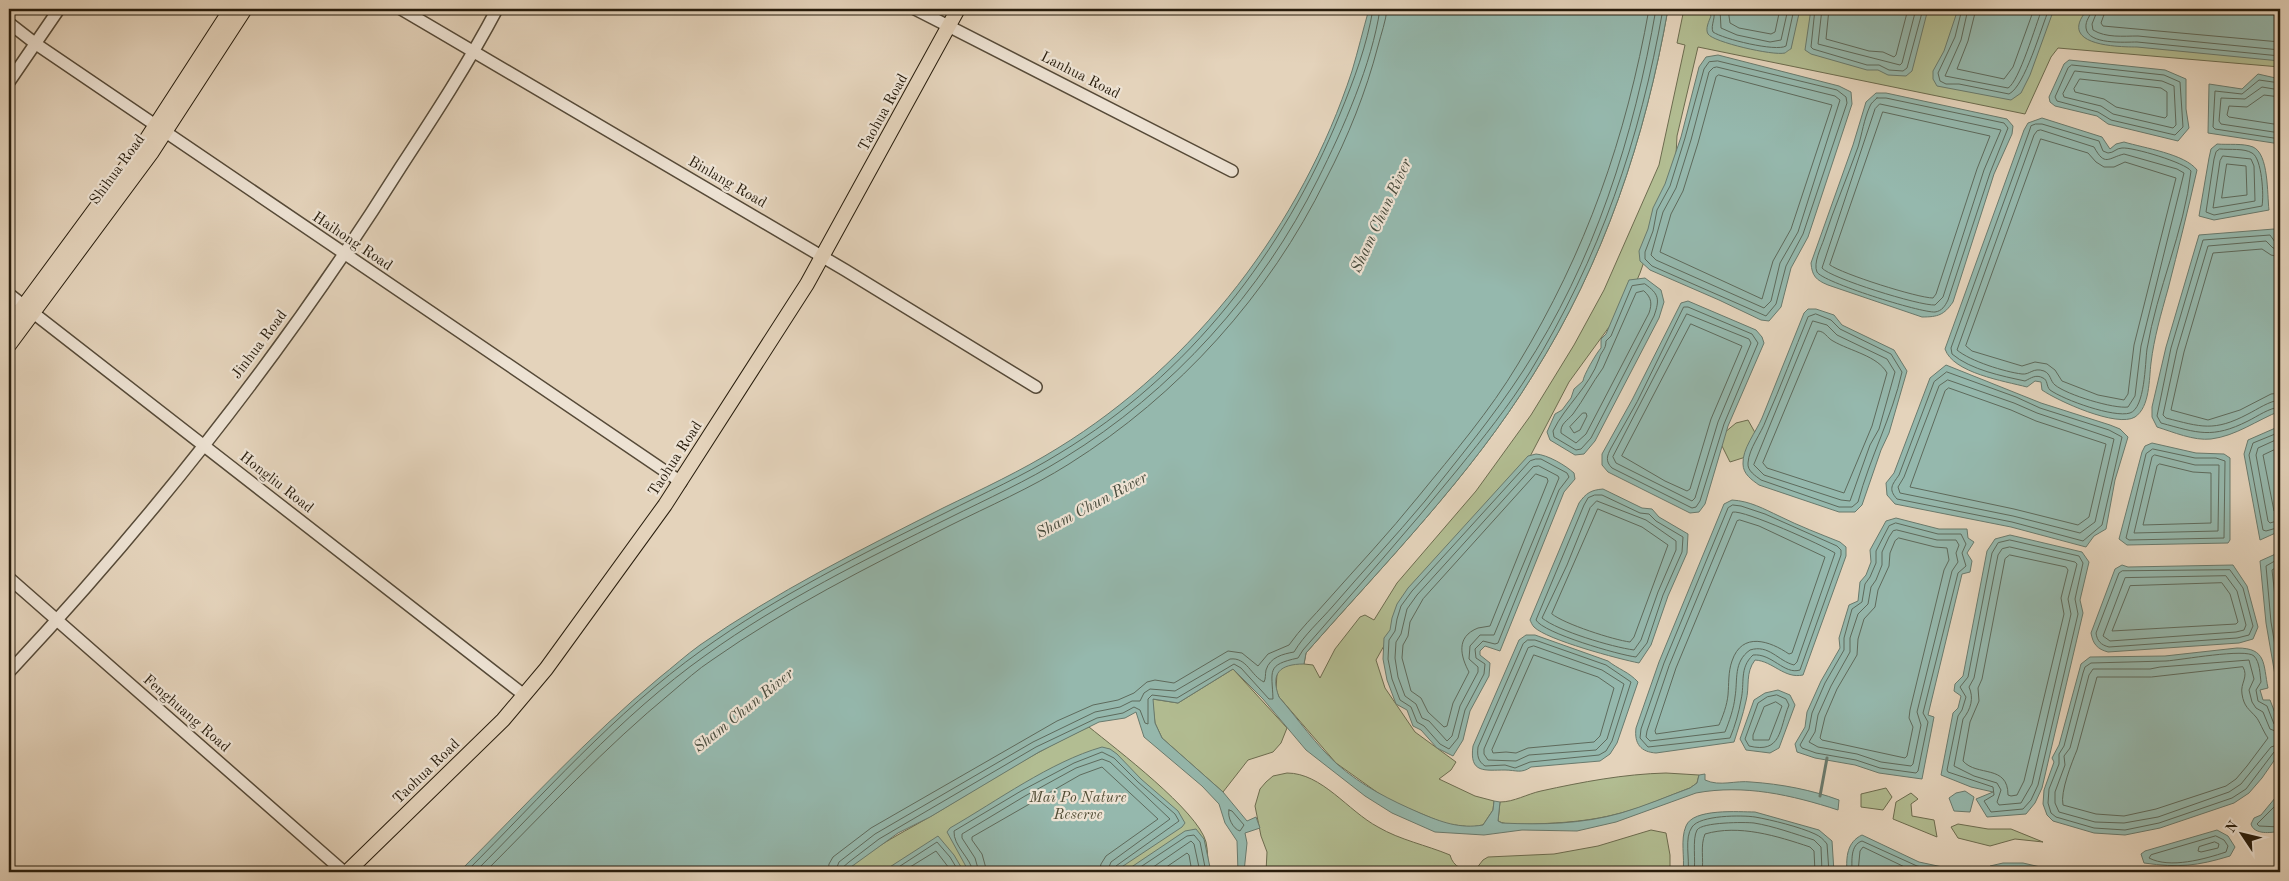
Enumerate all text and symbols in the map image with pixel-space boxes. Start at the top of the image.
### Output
street label: Lanhua Road [1038,50,1122,102]
street label: Taohua Road [857,72,911,154]
street label: Shihua Road [88,132,148,208]
street label: Binlang Road [685,155,769,212]
water label: Sham Chun River [1349,156,1416,275]
street label: Haihong Road [309,210,395,274]
street label: Jinhua Road [230,308,291,382]
street label: Taohua Road [646,419,706,499]
street label: Hongliu Road [236,450,316,516]
water label: Sham Chun River [1034,469,1151,542]
water label: Sham Chun River [691,665,798,756]
street label: Fenghuang Road [140,672,232,756]
street label: Taohua Road [391,737,463,807]
park label: Mai Po Nature Reserve [1028,791,1127,823]
north arrow [2216,808,2266,858]
text: N [2223,818,2241,836]

